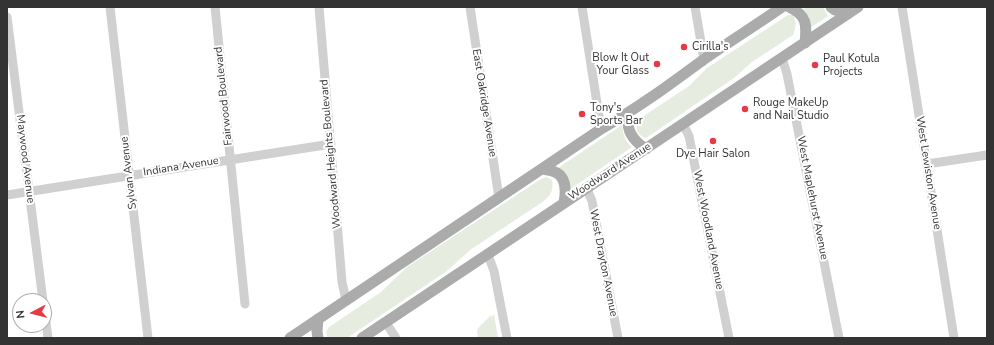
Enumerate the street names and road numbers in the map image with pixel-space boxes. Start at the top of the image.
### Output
street label: Fairwood Boulevard [212,46,236,146]
street label: East Oakridge Avenue [469,48,499,158]
street label: Woodward Heights Boulevard [318,79,344,229]
street label: Maywood Avenue [13,114,37,204]
street label: West Lewiston Avenue [913,115,943,231]
street label: West Maplehurst Avenue [794,135,830,261]
street label: Sylvan Avenue [118,136,140,210]
street label: Woodward Avenue [566,140,654,204]
street label: Indiana Avenue [142,155,220,179]
street label: West Woodland Avenue [690,169,726,291]
street label: West Drayton Avenue [586,208,620,318]

